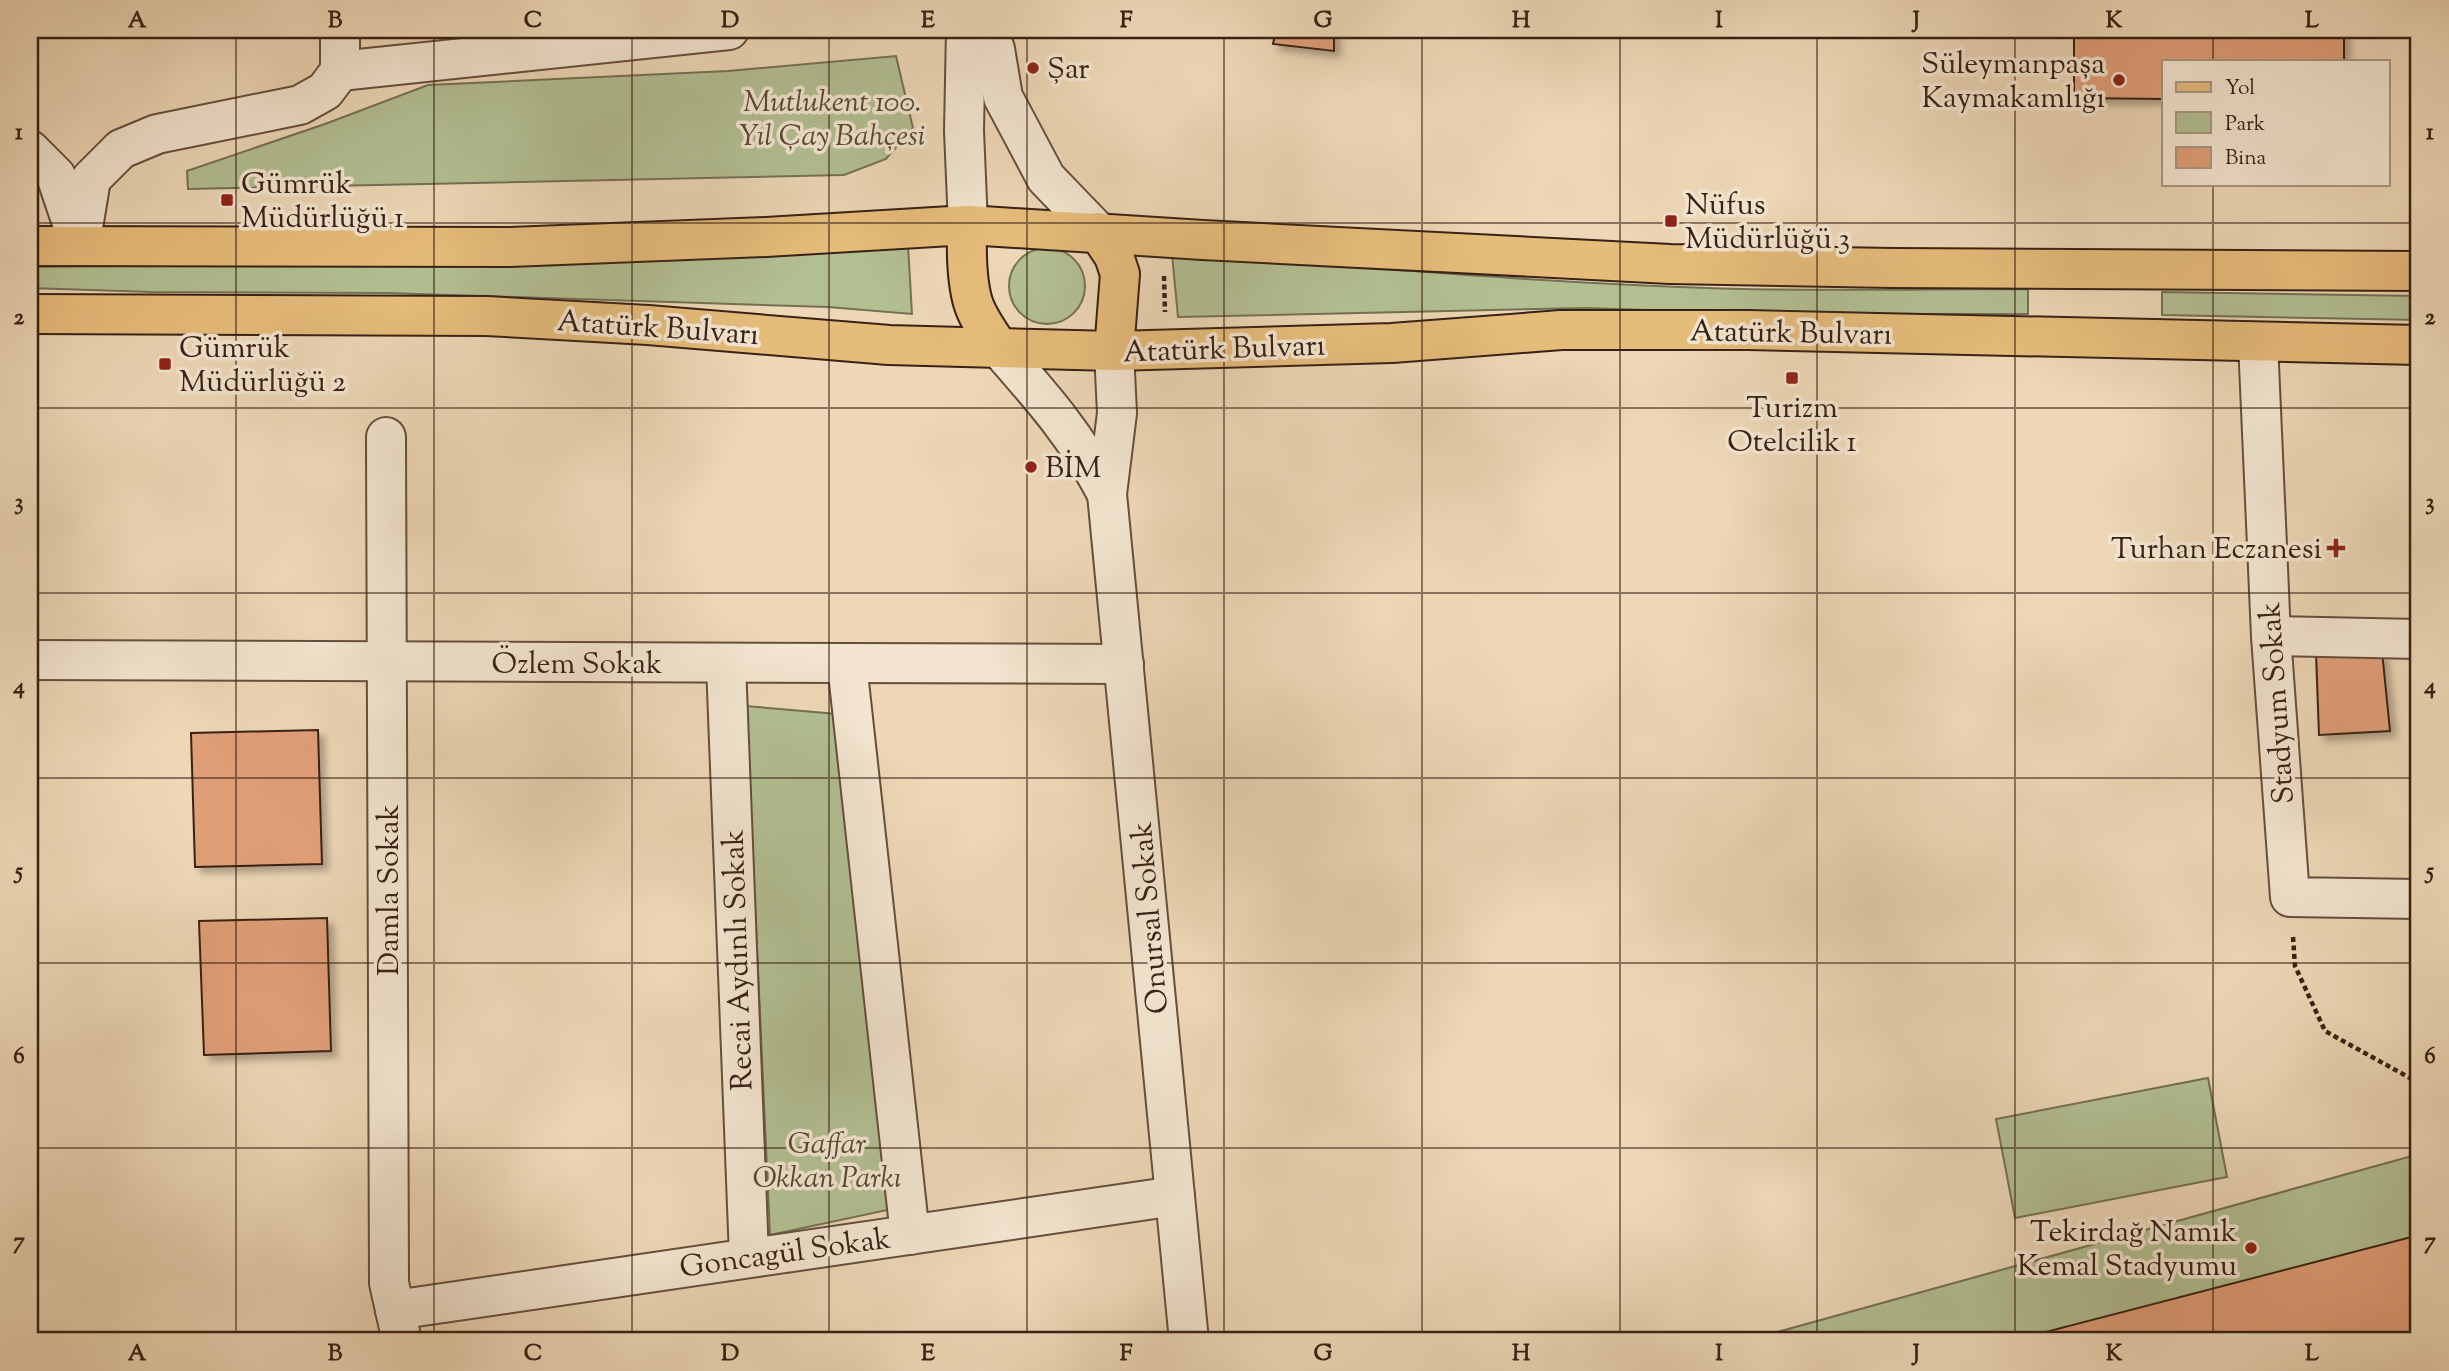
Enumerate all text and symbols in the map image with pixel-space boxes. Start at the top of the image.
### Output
text: A [128,5,147,38]
text: B [328,5,343,38]
text: C [524,5,542,38]
text: D [721,5,739,38]
text: E [921,5,935,38]
text: F [1120,5,1133,38]
text: G [1314,5,1333,38]
text: H [1512,5,1531,38]
text: I [1715,5,1723,38]
text: J [1911,5,1920,38]
text: K [2106,5,2123,38]
text: L [2305,5,2319,38]
place label: Süleymanpaşa Kaymakamlığı [1921,44,2105,121]
place label: Şar [1047,49,1090,92]
marker: Şar [1025,60,1041,76]
legend [2162,60,2390,186]
marker: Süleymanpaşa Kaymakamlığı [2111,72,2127,88]
text: Yol [2225,74,2255,104]
park label: Mutlukent 100. Yıl Çay Bahçesi [739,82,925,159]
text: Park [2225,110,2266,140]
text: 1 [15,117,23,150]
text: 1 [2426,117,2434,150]
text: Bina [2225,144,2267,174]
place label: Gümrük Müdürlüğü 1 [241,164,404,241]
place label: Nüfus Müdürlüğü 3 [1685,185,1850,262]
marker: Gümrük Müdürlüğü 1 [219,192,235,208]
marker: Nüfus Müdürlüğü 3 [1663,213,1679,229]
street label: Atatürk Bulvarı [555,301,760,358]
text: 2 [14,302,25,335]
text: 2 [2425,302,2436,335]
street label: Atatürk Bulvarı [1689,311,1892,358]
street label: Atatürk Bulvarı [1122,325,1326,376]
place label: Gümrük Müdürlüğü 2 [179,328,346,405]
marker: Gümrük Müdürlüğü 2 [157,356,173,372]
marker: Turizm Otelcilik 1 [1784,370,1800,386]
place label: Turizm Otelcilik 1 [1727,388,1857,465]
place label: BİM [1045,448,1101,491]
marker: BİM [1023,459,1039,475]
text: 3 [14,487,24,520]
text: 3 [2425,487,2435,520]
place label: Turhan Eczanesi [2111,529,2322,572]
marker: Turhan Eczanesi [2328,540,2344,556]
street label: Stadyum Sokak [2250,600,2307,805]
street label: Özlem Sokak [492,644,662,687]
text: 4 [12,671,25,704]
text: 4 [2423,671,2436,704]
street label: Damla Sokak [369,804,412,976]
street label: Onursal Sokak [1122,820,1181,1016]
street label: Recai Aydınlı Sokak [713,829,766,1091]
text: 5 [13,856,23,889]
text: 5 [2424,856,2434,889]
text: 6 [13,1041,25,1074]
text: 6 [2424,1041,2436,1074]
park label: Gaffar Okkan Parkı [752,1124,902,1201]
place label: Tekirdağ Namık Kemal Stadyumu [2017,1212,2237,1289]
street label: Goncagül Sokak [677,1218,894,1291]
text: 7 [13,1226,25,1259]
text: 7 [2424,1226,2436,1259]
marker: Tekirdağ Namık Kemal Stadyumu [2243,1240,2259,1256]
text: A [128,1338,147,1371]
text: B [328,1338,343,1371]
text: C [524,1338,542,1371]
text: D [721,1338,739,1371]
text: E [921,1338,935,1371]
text: F [1120,1338,1133,1371]
text: G [1314,1338,1333,1371]
text: H [1512,1338,1531,1371]
text: I [1715,1338,1723,1371]
text: J [1911,1338,1920,1371]
text: K [2106,1338,2123,1371]
text: L [2305,1338,2319,1371]

